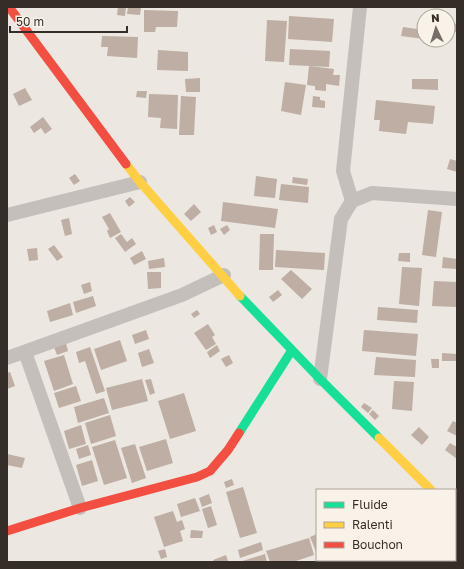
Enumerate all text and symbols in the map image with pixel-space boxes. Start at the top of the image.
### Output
scale bar [10,8,127,34]
north arrow [416,8,456,48]
text: N [431,11,440,24]
text: 50 m [16,14,44,29]
legend [316,489,456,561]
text: Fluide [352,497,388,512]
text: Ralenti [352,517,393,532]
text: Bouchon [352,537,403,552]

